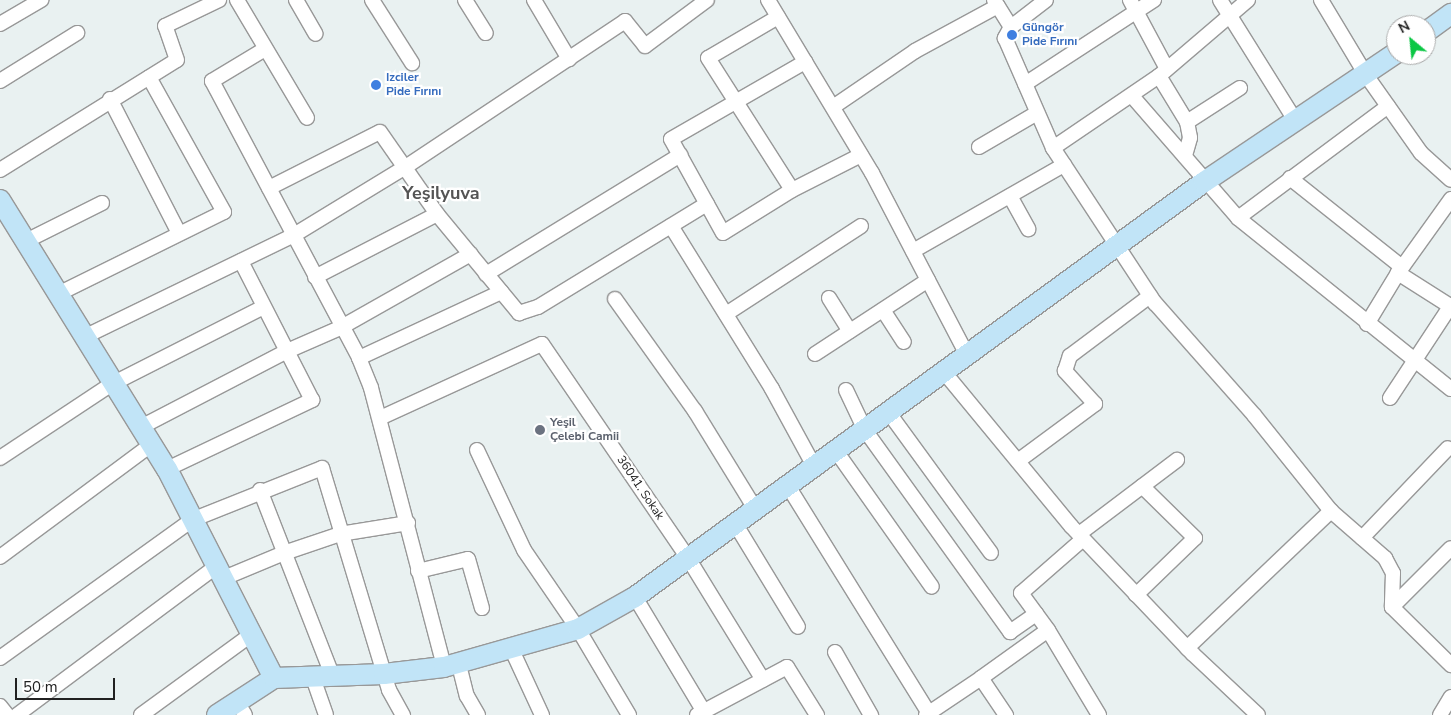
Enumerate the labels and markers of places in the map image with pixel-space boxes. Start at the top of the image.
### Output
place label: Güngör Pide Fırını [1022,21,1077,49]
marker: Güngör Pide Fırını [1006,29,1018,41]
place label: Izciler Pide Fırını [386,71,441,99]
marker: Izciler Pide Fırını [370,79,382,91]
place label: Yeşil Çelebi Camii [550,416,619,444]
marker: Yeşil Çelebi Camii [534,424,546,436]

